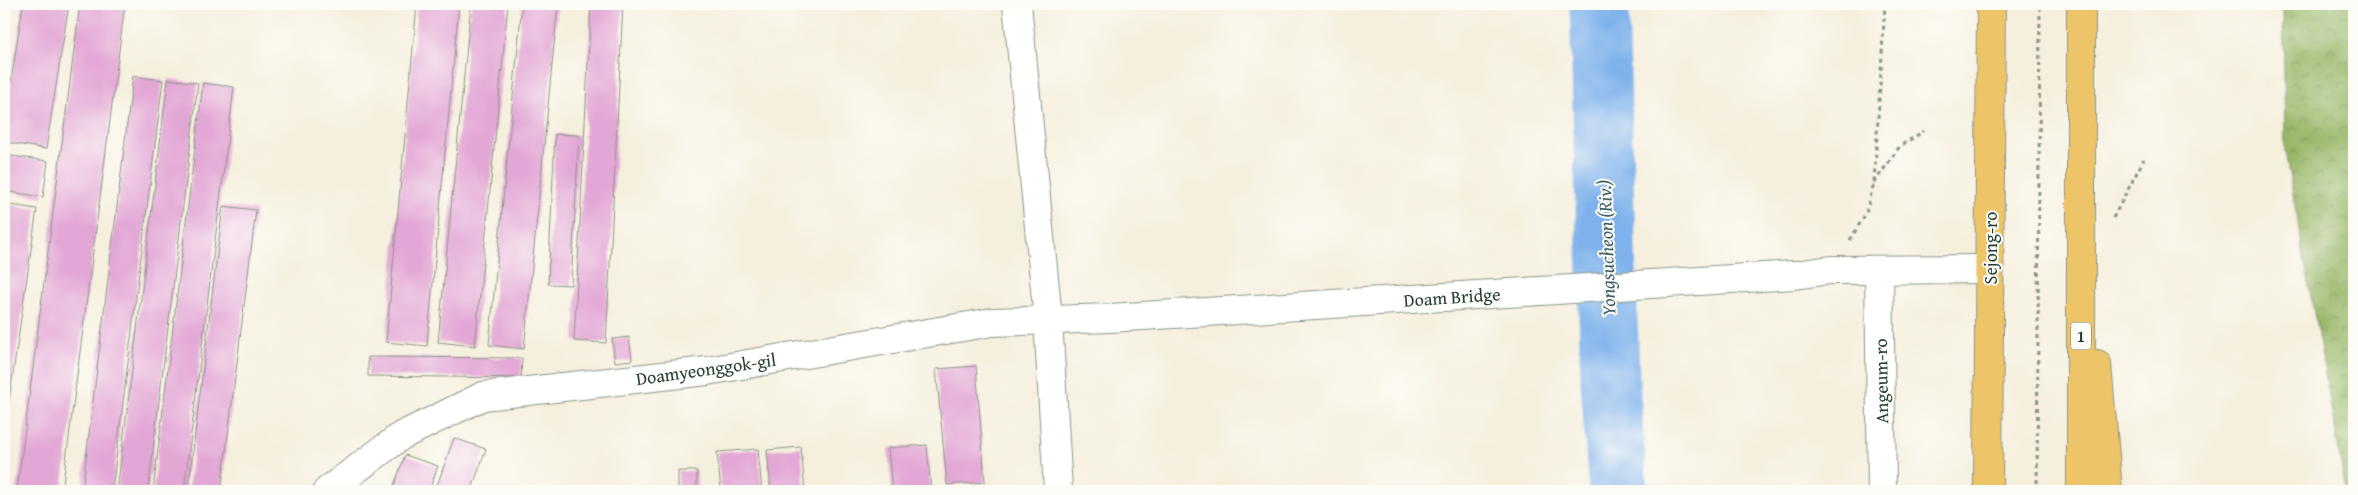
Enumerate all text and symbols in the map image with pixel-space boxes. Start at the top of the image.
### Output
water label: Yongsucheon (Riv.) [1590,179,1622,317]
street label: Sejong-ro [1977,212,2004,284]
street label: Doam Bridge [1403,280,1501,314]
road number: 1 [2071,322,2091,350]
street label: Angeum-ro [1867,338,1895,424]
street label: Doamyeonggok-gil [634,346,778,392]

